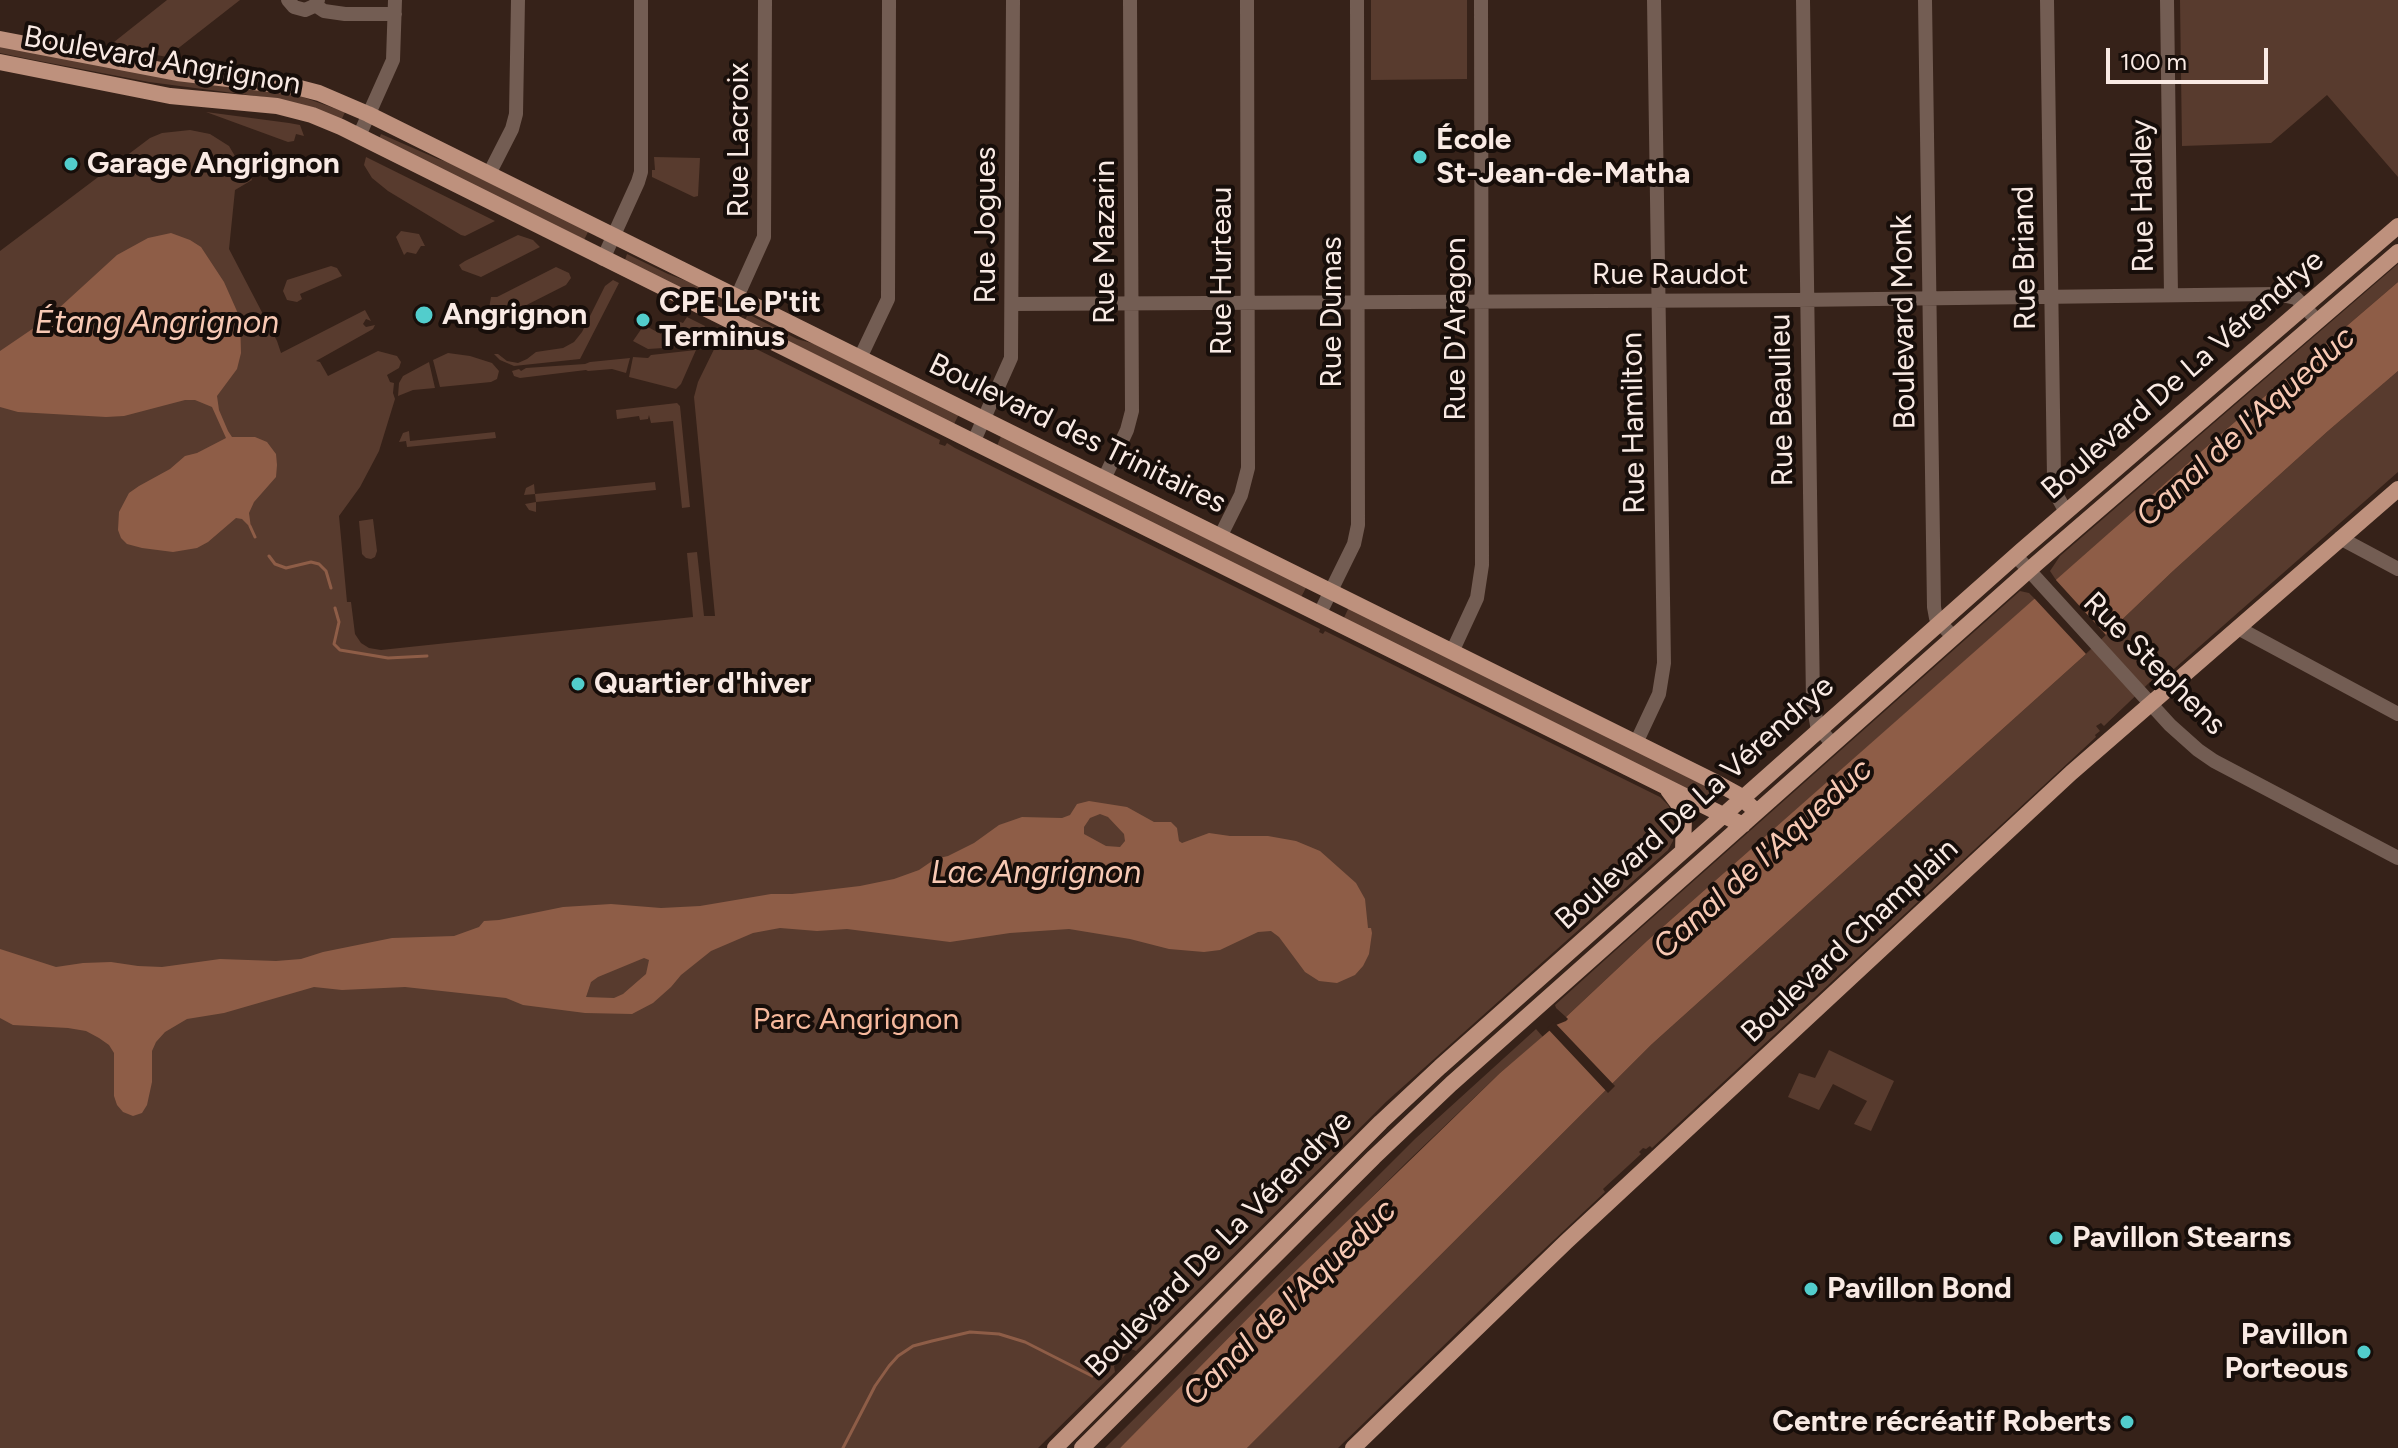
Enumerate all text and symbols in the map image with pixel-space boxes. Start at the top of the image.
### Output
street label: Boulevard Angrignon [21,19,303,103]
scale bar [2110,32,2272,82]
text: 100 m [2120,47,2187,76]
street label: Rue Lacroix [721,62,757,218]
street label: Rue Hadley [2124,119,2162,273]
place label: École St-Jean-de-Matha [1436,122,1691,192]
place label: Garage Angrignon [87,146,340,182]
street label: Rue Jogues [968,147,1004,303]
marker: École St-Jean-de-Matha [1411,148,1429,166]
marker: Garage Angrignon [62,155,80,173]
street label: Rue Mazarin [1087,160,1123,324]
street label: Rue Briand [2006,186,2044,330]
street label: Rue Hurteau [1204,187,1240,355]
street label: Boulevard Monk [1884,214,1924,430]
street label: Rue Dumas [1314,236,1350,388]
street label: Rue D'Aragon [1438,237,1474,421]
street label: Boulevard De La Vérendrye [2034,243,2332,507]
street label: Rue Raudot [1592,257,1748,293]
place label: CPE Le P'tit Terminus [659,285,821,356]
place label: Angrignon [442,297,587,333]
marker: Angrignon [413,304,435,326]
water label: Étang Angrignon [35,305,279,343]
marker: CPE Le P'tit Terminus [634,311,652,329]
street label: Rue Beaulieu [1762,313,1802,487]
water label: Canal de l'Aqueduc [2129,319,2363,535]
street label: Rue Hamilton [1614,332,1654,514]
street label: Boulevard des Trinitaires [923,346,1231,522]
street label: Rue Stephens [2075,585,2233,743]
place label: Quartier d'hiver [594,666,811,702]
street label: Boulevard De La Vérendrye [1548,668,1842,938]
marker: Quartier d'hiver [569,675,587,693]
water label: Canal de l'Aqueduc [1646,751,1880,967]
street label: Boulevard Champlain [1734,831,1966,1051]
water label: Lac Angrignon [931,855,1141,893]
park label: Parc Angrignon [753,1002,959,1038]
street label: Boulevard De La Vérendrye [1078,1103,1360,1385]
water label: Canal de l'Aqueduc [1176,1192,1404,1414]
place label: Pavillon Stearns [2072,1220,2291,1256]
marker: Pavillon Stearns [2047,1229,2065,1247]
place label: Pavillon Bond [1827,1271,2012,1307]
marker: Pavillon Bond [1802,1280,1820,1298]
place label: Pavillon Porteous [2225,1317,2348,1388]
marker: Pavillon Porteous [2355,1343,2373,1361]
place label: Centre récréatif Roberts [1772,1404,2111,1440]
marker: Centre récréatif Roberts [2118,1413,2136,1431]

